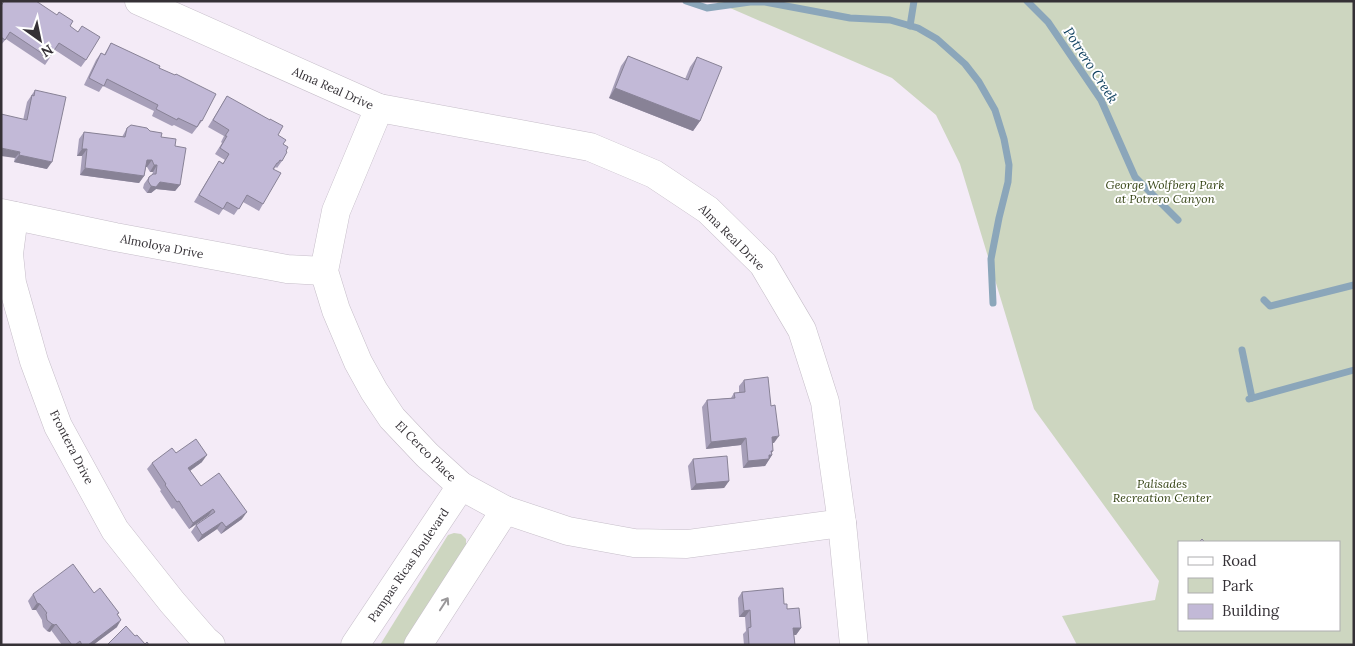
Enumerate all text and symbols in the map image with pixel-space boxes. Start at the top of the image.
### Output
north arrow [15,15,65,65]
water label: Potrero Creek [1060,24,1122,106]
text: N [37,40,57,61]
street label: Alma Real Drive [289,63,376,113]
park label: George Wolfberg Park at Potrero Canyon [1106,177,1224,206]
street label: Alma Real Drive [695,200,769,274]
street label: Almoloya Drive [118,230,205,262]
street label: Frontera Drive [47,407,97,487]
street label: El Cerco Place [392,417,460,485]
park label: Palisades Recreation Center [1113,476,1212,505]
street label: Pampas Ricas Boulevard [364,505,452,625]
legend [1178,541,1340,631]
text: Road [1222,551,1257,570]
text: Park [1222,576,1253,595]
one-way arrow [439,597,449,611]
text: Building [1222,601,1280,620]

